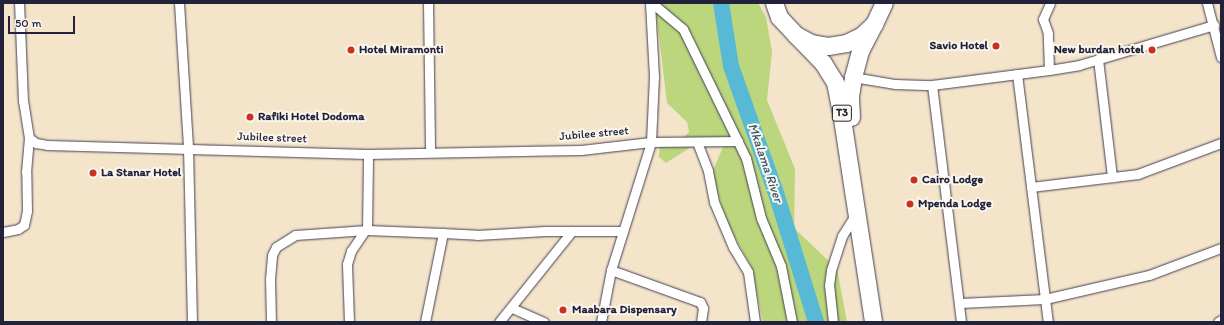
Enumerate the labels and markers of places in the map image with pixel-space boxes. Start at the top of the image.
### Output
place label: Savio Hotel [930,39,988,53]
marker: Savio Hotel [991,41,1001,51]
place label: Hotel Miramonti [359,43,443,57]
place label: New burdan hotel [1054,43,1144,57]
marker: Hotel Miramonti [346,45,356,55]
marker: New burdan hotel [1147,45,1157,55]
place label: Rafiki Hotel Dodoma [258,110,364,124]
marker: Rafiki Hotel Dodoma [245,112,255,122]
place label: La Stanar Hotel [101,166,181,180]
marker: La Stanar Hotel [88,168,98,178]
place label: Cairo Lodge [922,173,983,187]
marker: Cairo Lodge [909,175,919,185]
place label: Mpenda Lodge [918,197,992,211]
marker: Mpenda Lodge [905,199,915,209]
place label: Maabara Dispensary [572,303,676,317]
marker: Maabara Dispensary [557,304,569,316]

